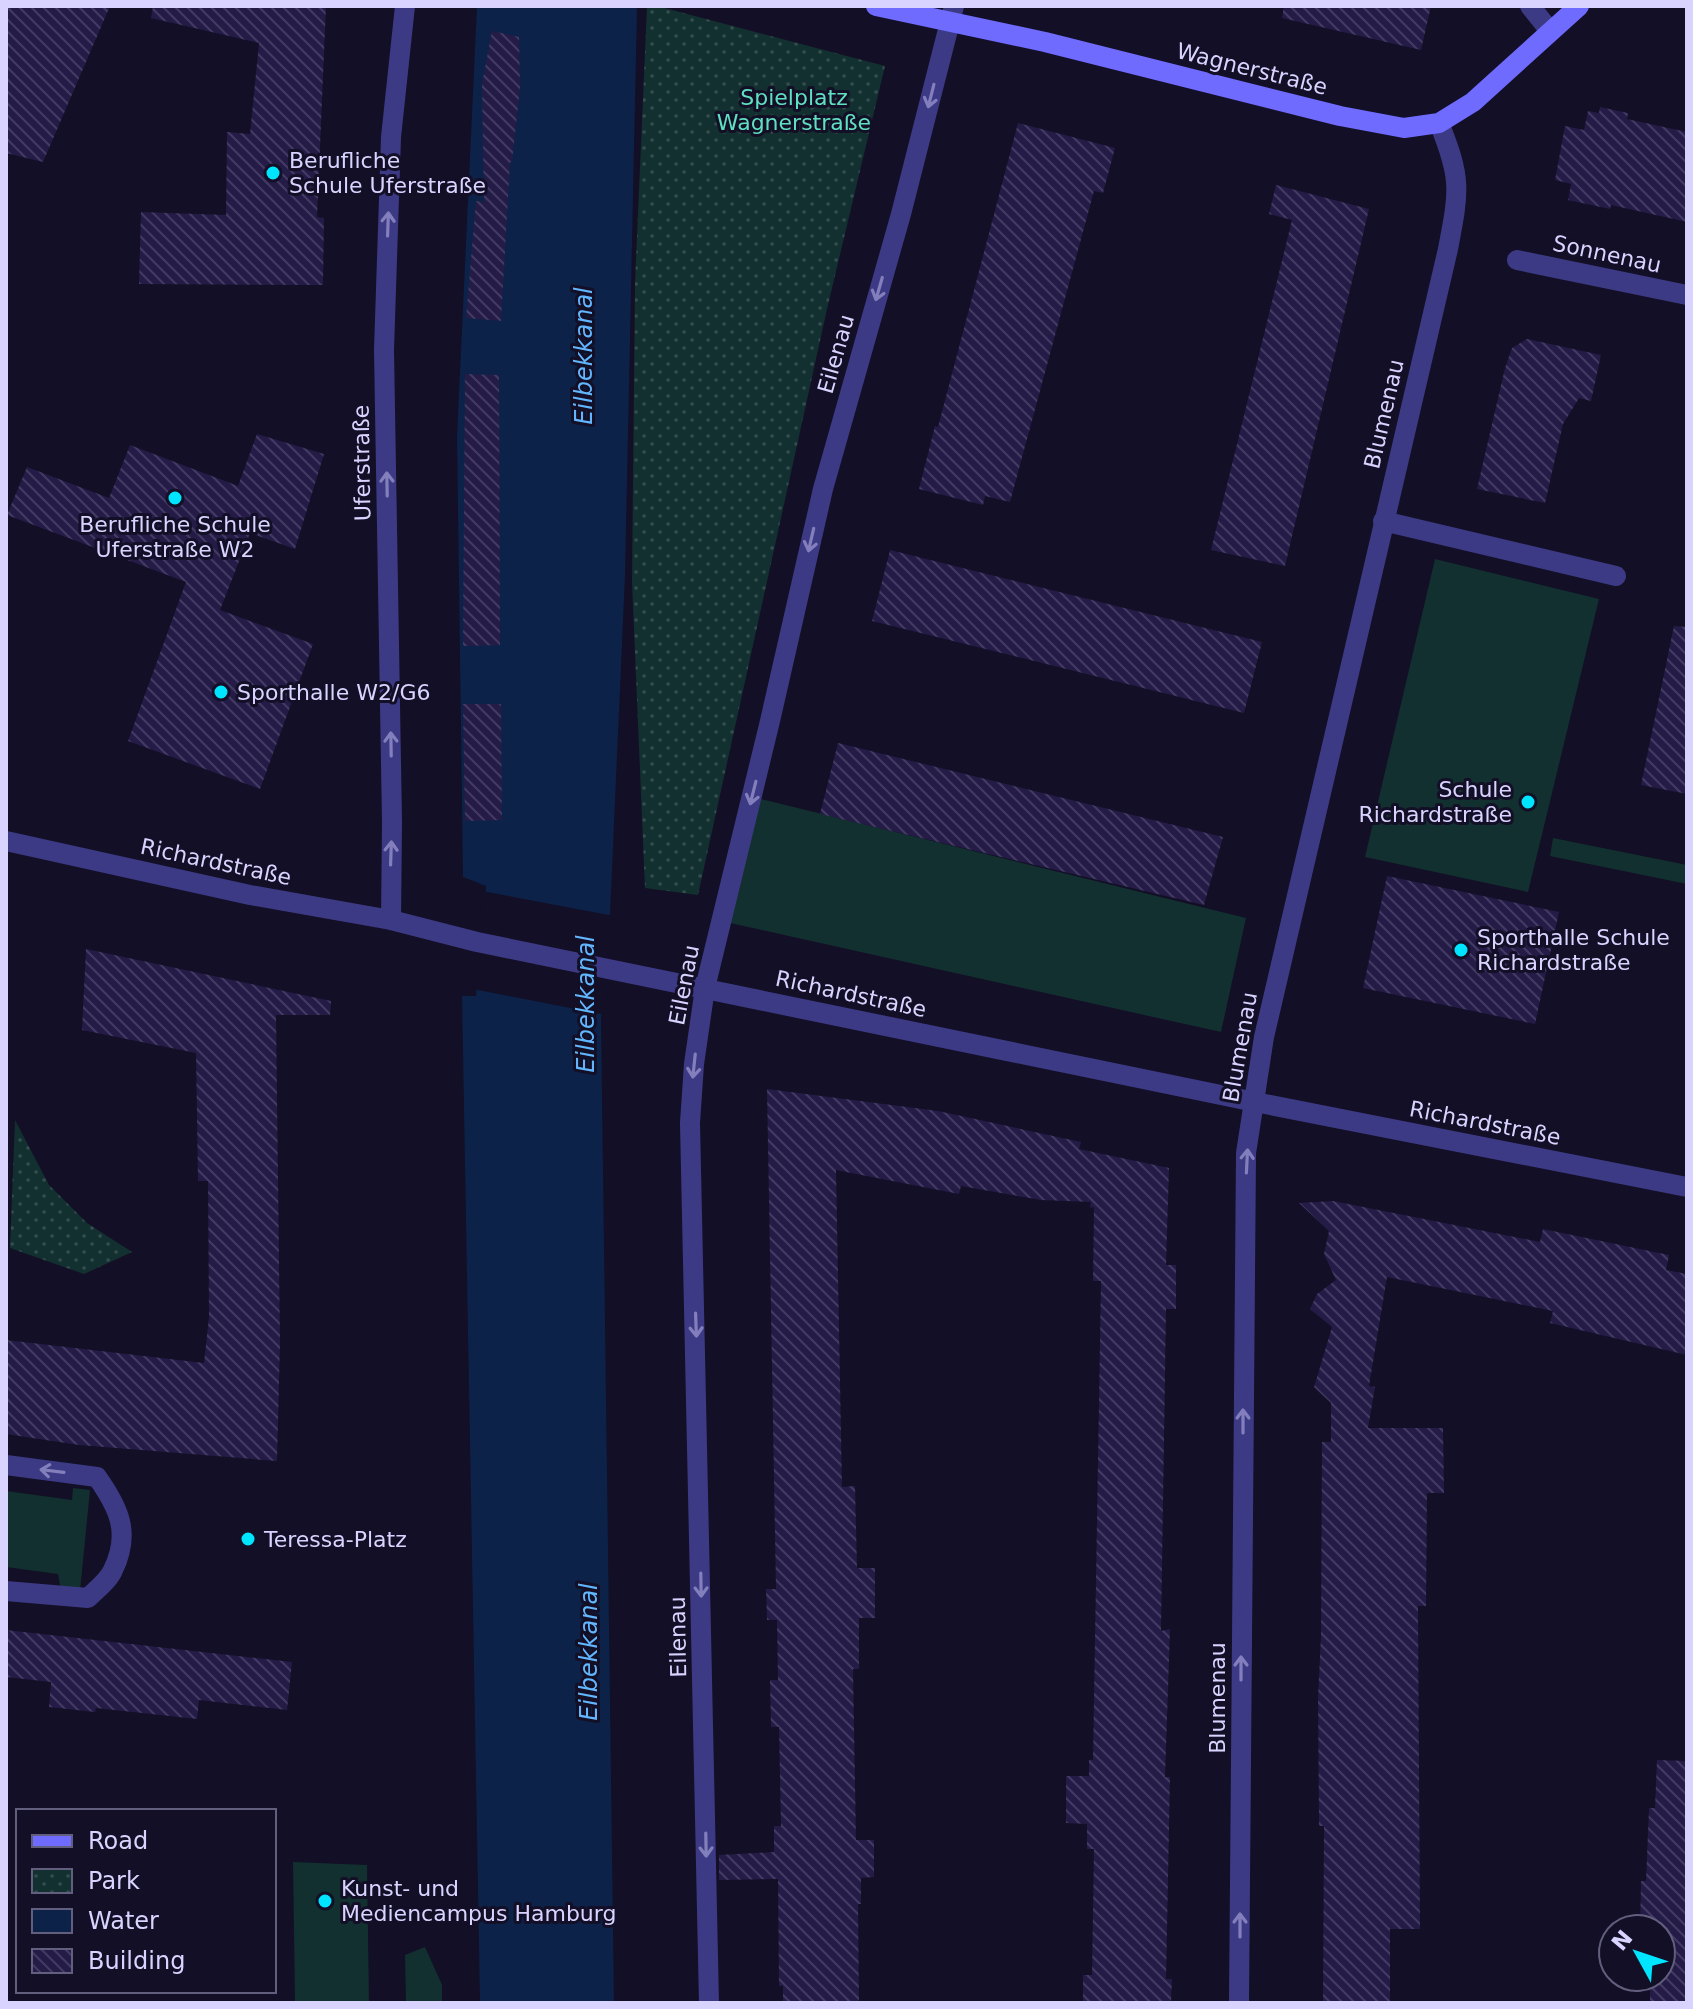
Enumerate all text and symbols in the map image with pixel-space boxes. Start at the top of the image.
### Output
street label: Wagnerstraße [1174,38,1330,100]
one-way arrow [922,83,937,109]
park label: Spielplatz Wagnerstraße [717,85,871,135]
place label: Berufliche Schule Uferstraße [289,148,486,198]
marker: Berufliche Schule Uferstraße [264,164,282,182]
one-way arrow [380,211,396,238]
street label: Sonnenau [1550,230,1664,278]
one-way arrow [871,276,886,302]
water label: Eilbekkanal [570,287,598,425]
street label: Eilenau [813,312,859,396]
street label: Blumenau [1359,357,1409,471]
street label: Uferstraße [348,405,376,521]
one-way arrow [379,471,394,498]
marker: Berufliche Schule Uferstraße W2 [166,489,184,507]
place label: Berufliche Schule Uferstraße W2 [79,512,271,562]
one-way arrow [803,527,818,552]
place label: Sporthalle W2/G6 [237,680,430,705]
marker: Sporthalle W2/G6 [212,683,230,701]
one-way arrow [383,731,399,758]
place label: Schule Richardstraße [1358,777,1512,827]
one-way arrow [744,780,759,806]
marker: Schule Richardstraße [1519,793,1537,811]
street label: Richardstraße [138,834,294,890]
one-way arrow [384,840,399,867]
place label: Sporthalle Schule Richardstraße [1477,925,1670,975]
water label: Eilbekkanal [572,935,600,1073]
marker: Sporthalle Schule Richardstraße [1452,941,1470,959]
street label: Eilenau [664,943,704,1027]
street label: Richardstraße [773,966,929,1022]
street label: Blumenau [1218,990,1262,1104]
one-way arrow [687,1052,702,1078]
street label: Richardstraße [1407,1096,1563,1150]
one-way arrow [1239,1148,1254,1175]
one-way arrow [688,1311,704,1338]
one-way arrow [1235,1408,1251,1435]
one-way arrow [40,1463,65,1478]
place label: Teressa-Platz [263,1527,407,1552]
marker: Teressa-Platz [239,1530,257,1548]
one-way arrow [693,1571,709,1598]
water label: Eilbekkanal [575,1583,603,1721]
street label: Eilenau [665,1596,691,1678]
street label: Blumenau [1205,1642,1230,1754]
one-way arrow [1234,1655,1249,1682]
legend [16,1809,276,1993]
text: Road [88,1827,148,1855]
one-way arrow [698,1831,713,1858]
text: Park [88,1867,140,1895]
place label: Kunst- und Mediencampus Hamburg [341,1876,616,1926]
marker: Kunst- und Mediencampus Hamburg [316,1892,334,1910]
text: Water [88,1907,159,1935]
one-way arrow [1232,1912,1248,1939]
north arrow [1597,1913,1677,1993]
text: N [1607,1925,1638,1956]
text: Building [88,1947,185,1975]

